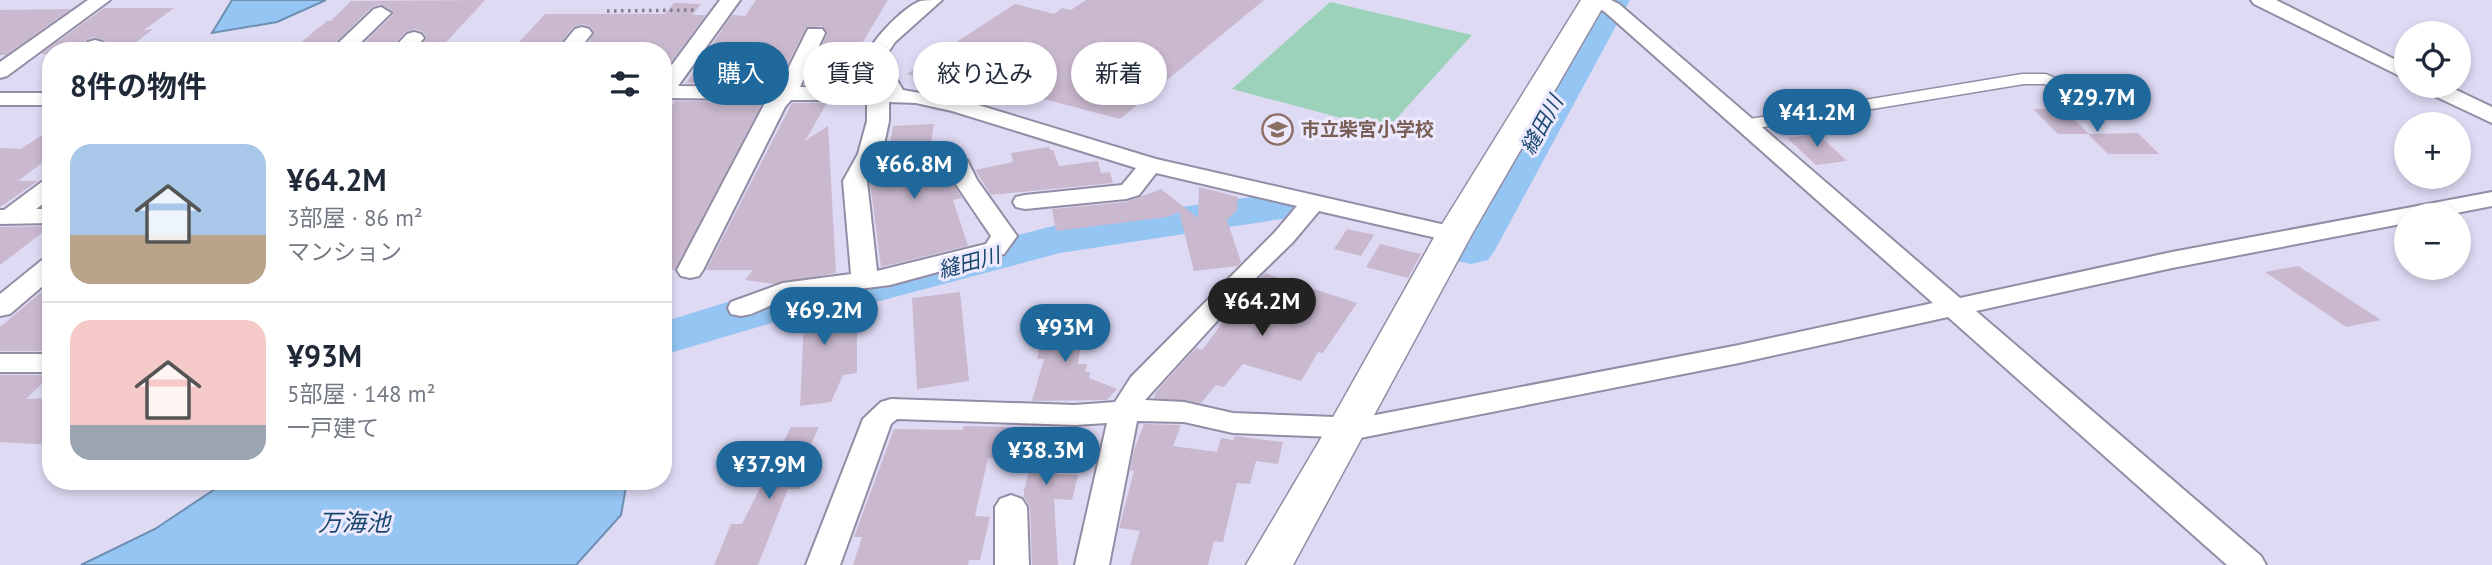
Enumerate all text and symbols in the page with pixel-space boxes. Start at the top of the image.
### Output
map controls [2394,21,2471,280]
button: locate [2394,21,2471,98]
chip: 購入 [693,42,789,105]
chip: 賃貸 [803,42,899,105]
chip: 絞り込み [913,42,1057,105]
chip: 新着 [1071,42,1167,105]
icon: filters [606,65,644,103]
text: 8件の物件 [70,66,207,105]
pin: ¥29.7M [2040,74,2154,134]
text: ¥29.7M [2059,82,2135,111]
water label: 縫田川 [1514,89,1570,159]
pin: ¥41.2M [1760,90,1874,149]
text: ¥41.2M [1779,97,1855,126]
school or university icon: 市立柴宮小学校 [1261,112,1295,146]
button: + [2394,112,2471,189]
place label: 市立柴宮小学校 [1301,117,1434,141]
pin: ¥66.8M [857,142,971,201]
text: ¥66.8M [876,149,952,178]
text: ¥64.2M [287,160,386,199]
icon: home [126,172,210,256]
text: 3部屋 · 86 m² [287,203,423,232]
button: − [2394,203,2471,280]
text: マンション [287,237,402,266]
water label: 縫田川 [935,241,1005,284]
pin: ¥64.2M [1205,278,1319,338]
text: ¥64.2M [1224,286,1300,315]
pin: ¥69.2M [767,288,881,347]
text: ¥69.2M [786,295,862,324]
pin: ¥93M [1024,304,1106,364]
text: ¥93M [1036,312,1094,341]
text: ¥93M [287,336,362,375]
icon: home [126,348,210,432]
text: 5部屋 · 148 m² [287,379,435,408]
text: 一戸建て [287,413,379,442]
pin: ¥38.3M [989,428,1103,487]
text: ¥38.3M [1008,435,1084,464]
pin: ¥37.9M [712,442,826,501]
text: ¥37.9M [732,449,806,478]
water label: 万海池 [318,507,392,538]

